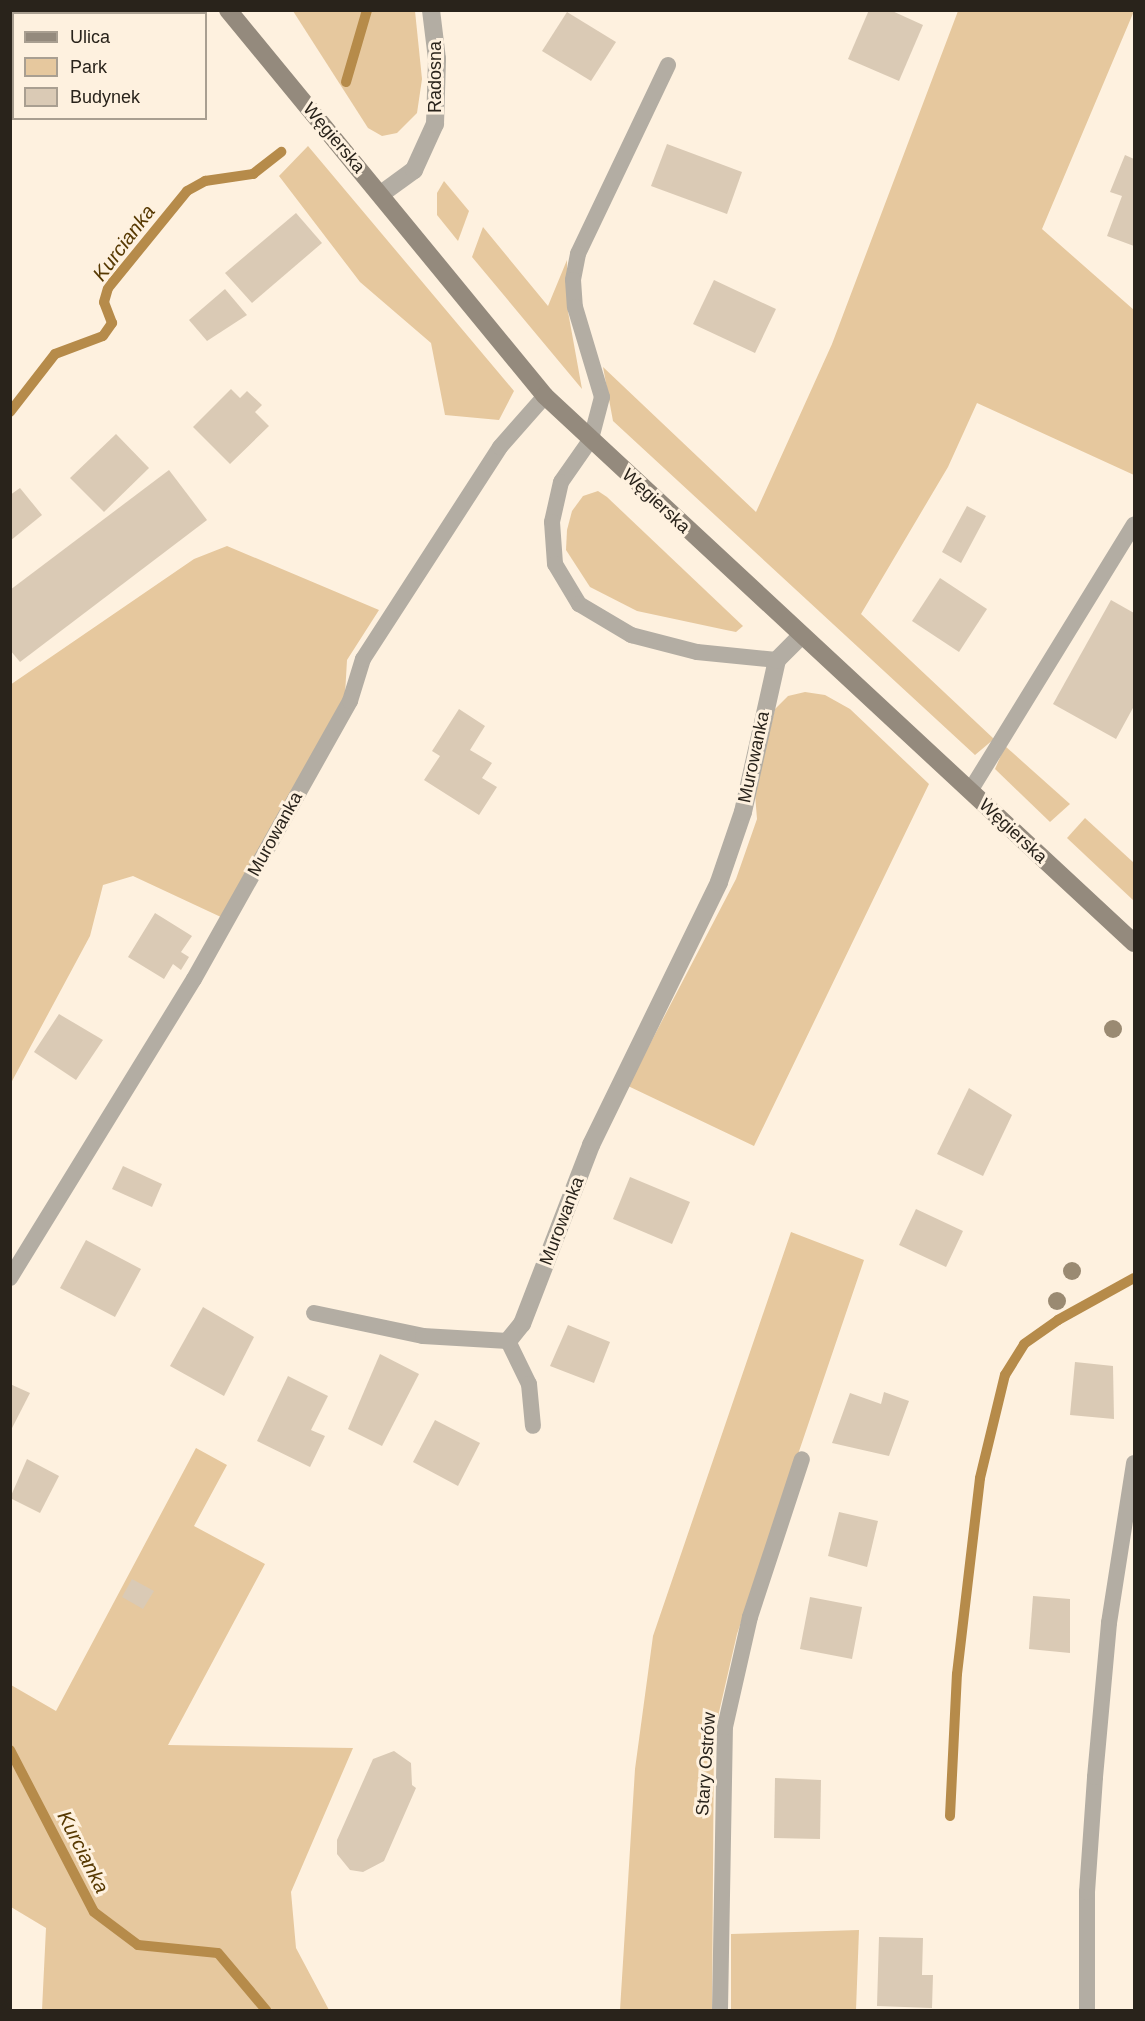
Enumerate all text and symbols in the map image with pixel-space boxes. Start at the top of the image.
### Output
legend [12,12,207,120]
text: Ulica [70,27,110,47]
street label: Radosna [424,41,446,113]
text: Park [70,57,107,77]
text: Budynek [70,87,140,107]
street label: Węgierska [298,98,370,178]
water label: Kurcianka [88,200,160,286]
street label: Węgierska [618,464,694,538]
street label: Murowanka [734,709,774,805]
street label: Murowanka [243,788,307,880]
street label: Węgierska [975,794,1051,868]
street label: Murowanka [535,1174,589,1268]
street label: Stary Ostrów [692,1711,720,1817]
water label: Kurcianka [52,1807,114,1897]

